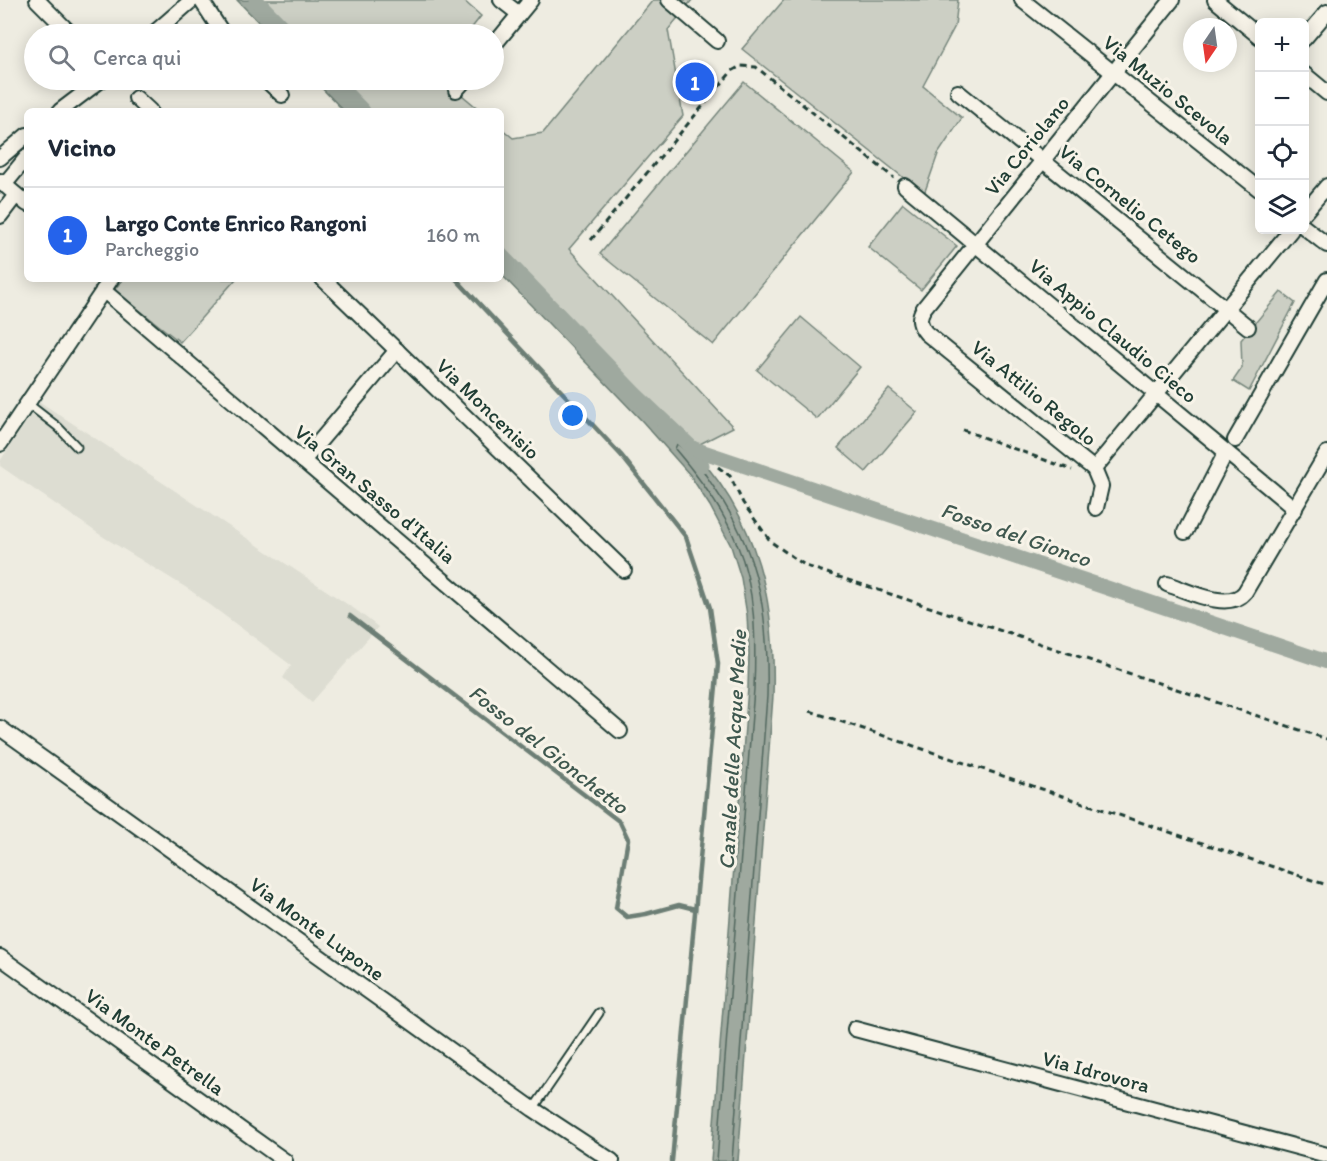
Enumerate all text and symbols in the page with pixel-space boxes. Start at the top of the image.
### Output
north arrow [1183,18,1237,72]
map controls [1255,18,1309,234]
button: + [1255,18,1309,72]
search box [24,24,504,90]
street label: Via Muzio Scevola [1098,29,1238,150]
icon: search [45,41,78,74]
text: Cerca qui [93,44,181,71]
pin: 1 [676,60,714,104]
button: − [1255,72,1309,126]
street label: Via Coriolano [979,91,1074,201]
button: locate [1255,126,1309,180]
text: Vicino [48,131,116,163]
street label: Via Cornelio Cetego [1054,139,1207,269]
button: layers [1255,180,1309,234]
text: Largo Conte Enrico Rangoni [105,210,367,237]
text: 1 [63,223,72,247]
text: 160 m [427,223,480,247]
text: Parcheggio [105,237,199,261]
street label: Via Appio Claudio Cieco [1024,253,1202,408]
street label: Via Attilio Regolo [967,334,1102,451]
street label: Via Moncenisio [431,353,545,464]
your location [558,401,587,430]
street label: Via Gran Sasso d'Italia [290,419,461,568]
water label: Fosso del Gionco [937,496,1095,573]
water label: Canale delle Acque Medie [713,628,752,871]
water label: Fosso del Gionchetto [464,679,634,820]
street label: Via Monte Lupone [245,871,390,986]
street label: Via Monte Petrella [81,983,230,1101]
street label: Via Idrovora [1040,1045,1152,1098]

